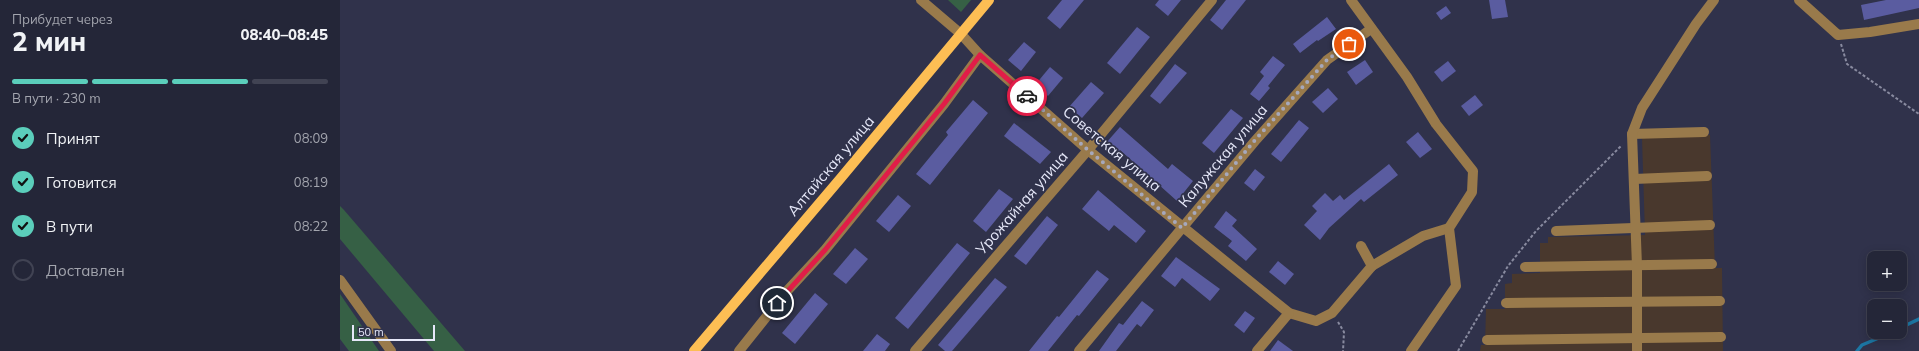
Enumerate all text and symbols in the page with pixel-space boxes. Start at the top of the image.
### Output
text: Прибудет через [12,11,113,27]
text: 2 мин [12,25,86,58]
text: 08:40–08:45 [241,25,328,44]
pin [1332,27,1366,61]
icon: bag [1338,33,1360,55]
courier [1007,76,1047,116]
icon: car [1016,85,1038,107]
text: В пути · 230 m [12,90,101,106]
street label: Калужская улица [1174,100,1271,211]
street label: Советская улица [1059,102,1166,195]
street label: Алтайская улица [783,112,878,220]
icon: check [12,127,34,149]
text: Принят [46,129,100,148]
text: 08:09 [294,130,328,146]
street label: Урожайная улица [971,147,1072,259]
icon: check [12,171,34,193]
text: Готовится [46,173,117,192]
text: 08:19 [294,174,328,190]
icon: check [12,215,34,237]
text: В пути [46,217,93,236]
text: 08:22 [294,218,328,234]
map controls [1867,251,1907,339]
button: + [1867,251,1907,291]
text: Доставлен [46,261,125,280]
pin [760,286,794,320]
icon: home [766,292,788,314]
button: − [1867,299,1907,339]
scale bar [352,323,435,342]
text: 50 m [358,325,384,339]

